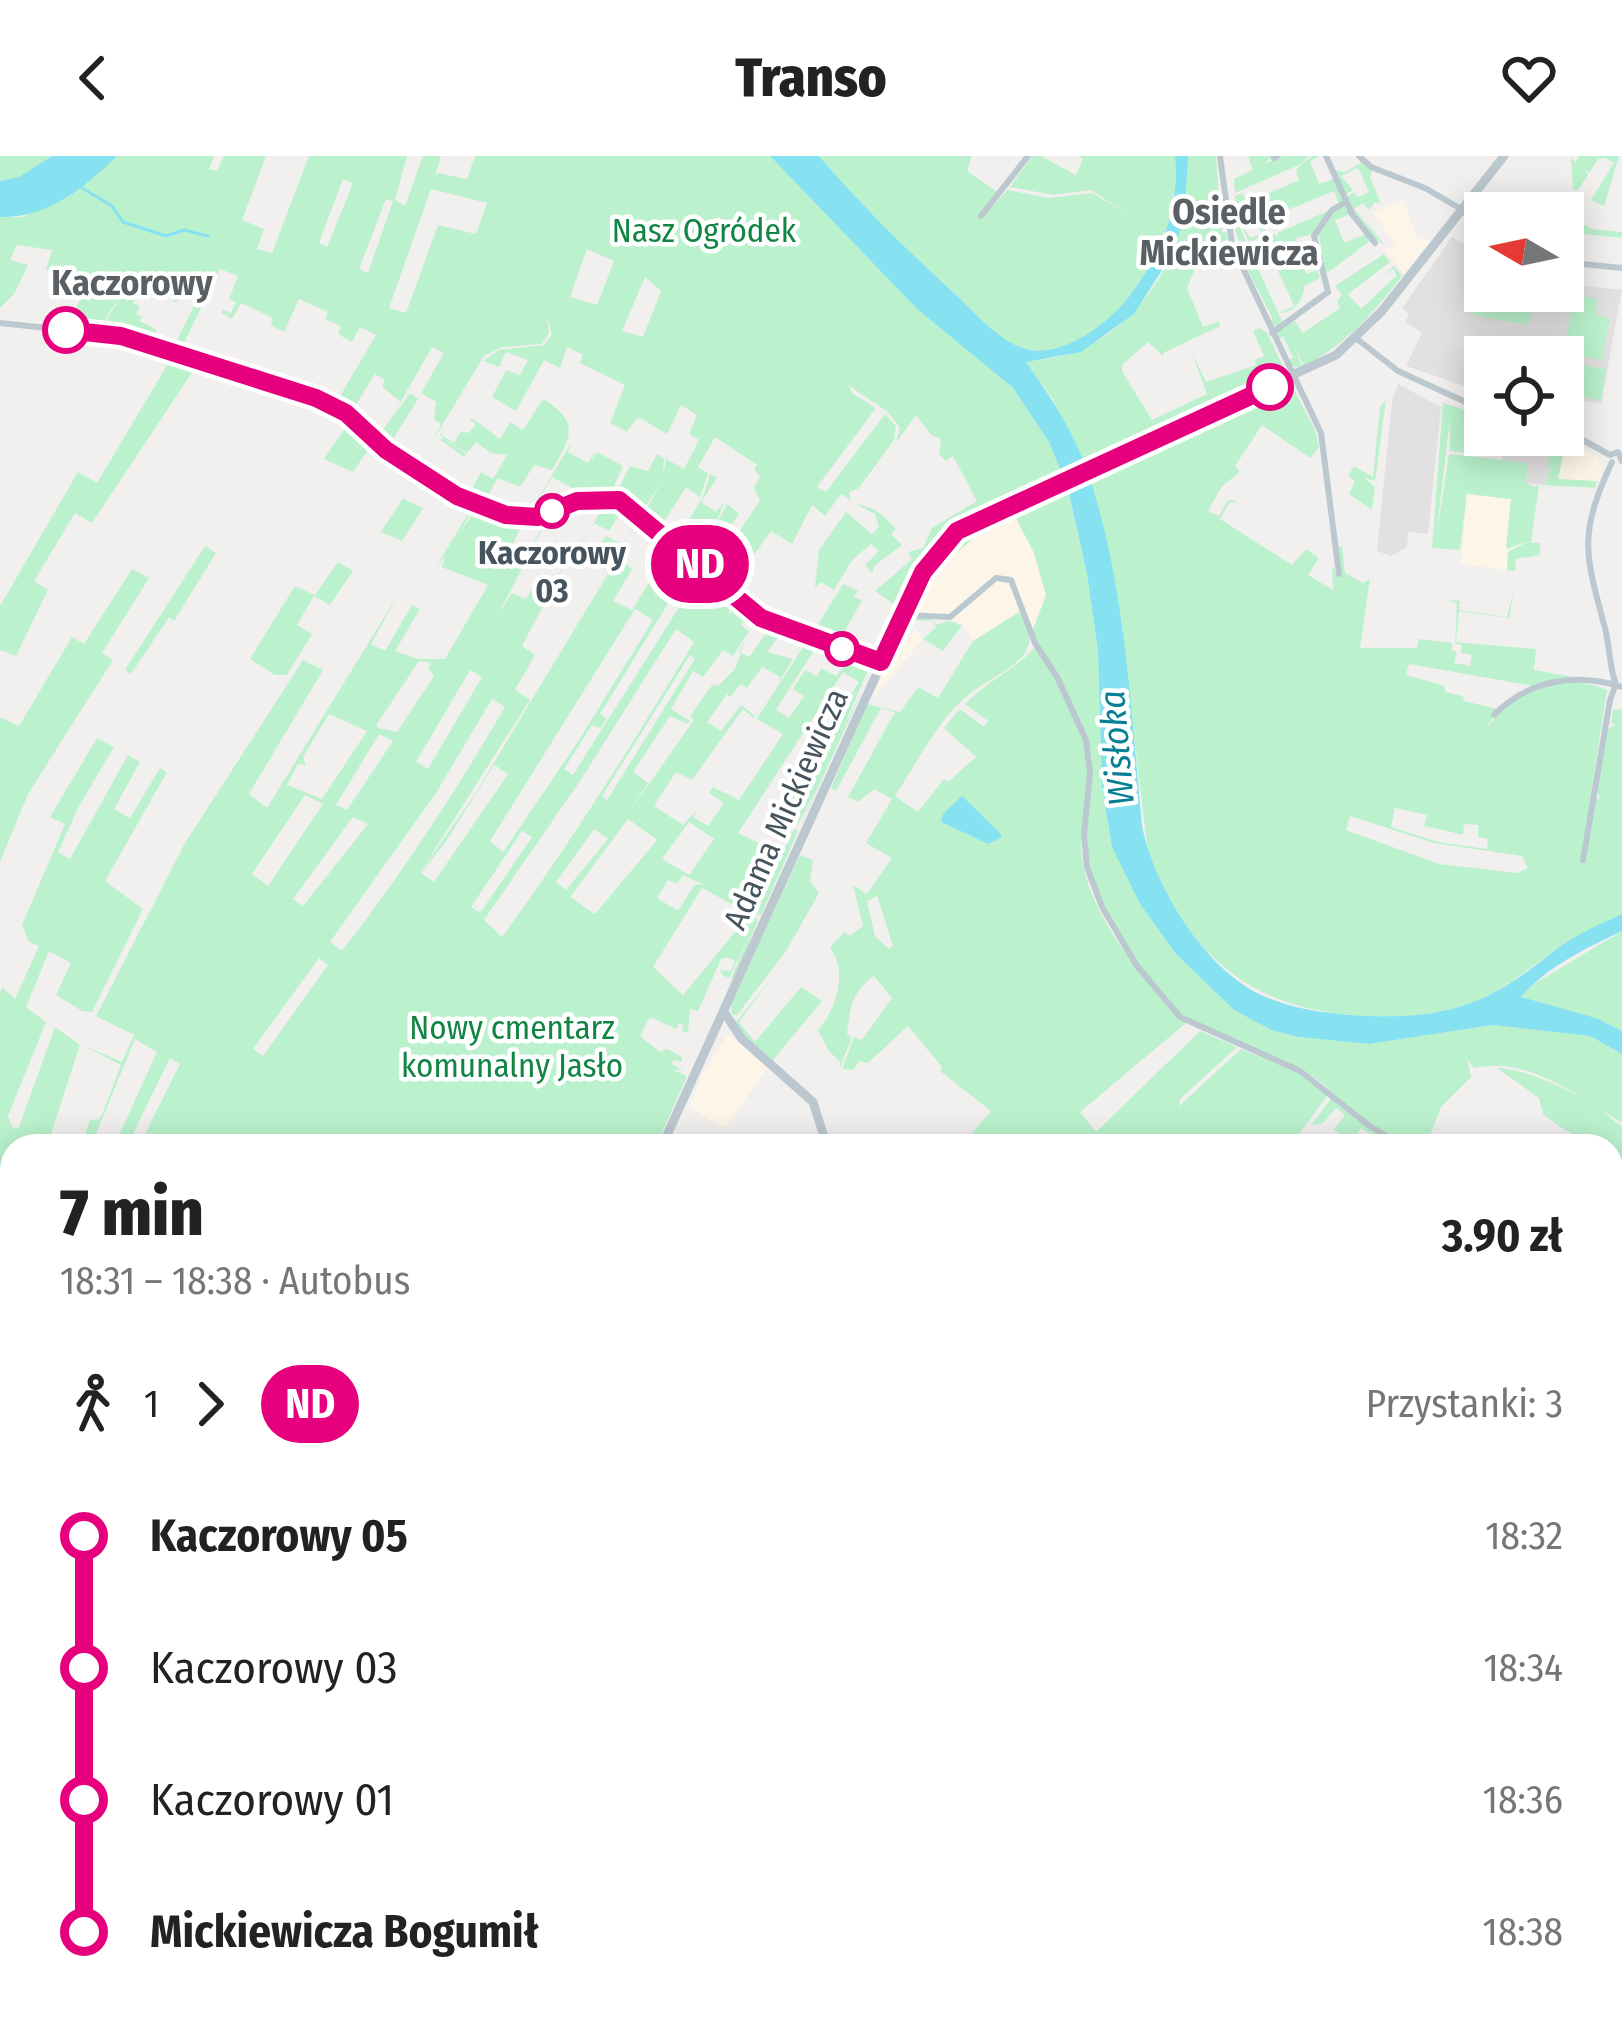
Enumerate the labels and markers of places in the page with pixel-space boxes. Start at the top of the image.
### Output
unlabelled marker [44,308,88,352]
unlabelled marker [1248,365,1292,409]
marker: Kaczorowy 03 [536,495,568,527]
place label: Kaczorowy 03 [478,533,626,611]
unlabelled marker [826,633,858,665]

